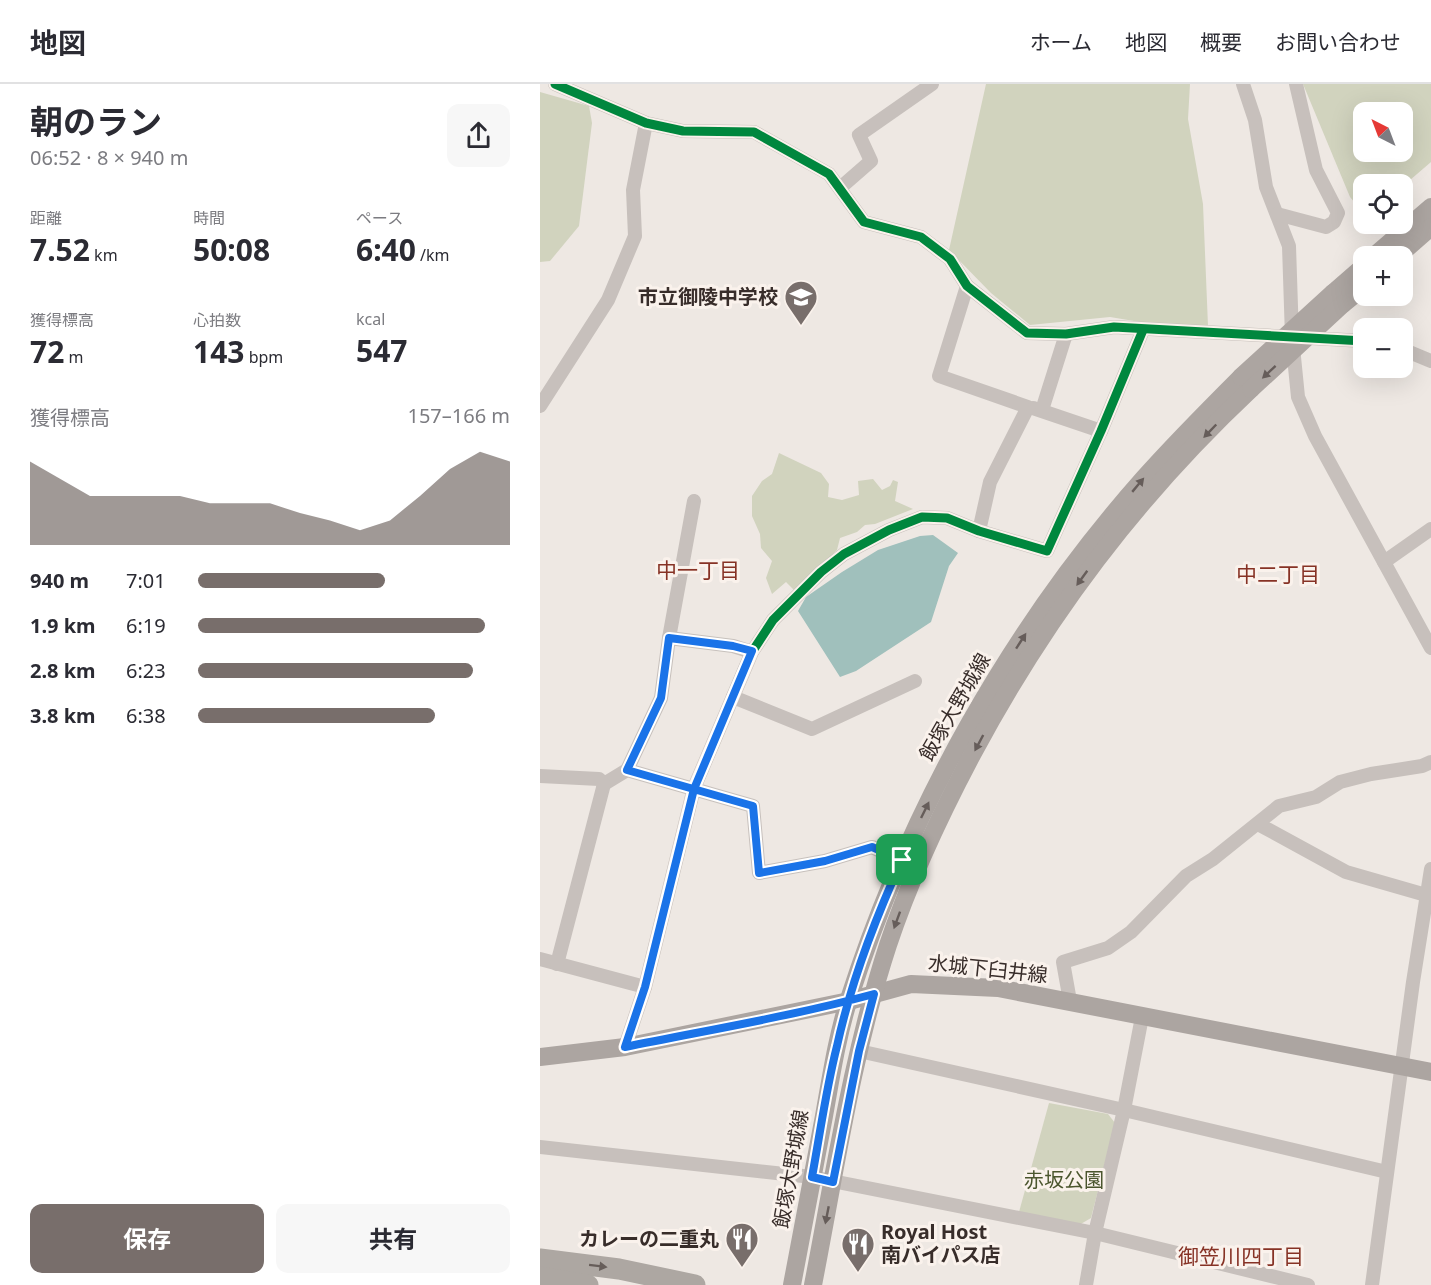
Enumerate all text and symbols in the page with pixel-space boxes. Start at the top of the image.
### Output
text: 地図 [30,23,86,61]
text: ホーム [1030,28,1092,56]
text: 地図 [1125,28,1167,56]
text: 概要 [1200,28,1242,56]
text: お問い合わせ [1275,28,1401,56]
text: 朝のラン [30,99,162,144]
north arrow [1353,102,1413,162]
map controls [1353,102,1413,378]
button: share [447,104,510,167]
text: 06:52 · 8 × 940 m [30,144,188,171]
button: locate [1353,174,1413,234]
text: 距離 [30,207,62,229]
text: 時間 [193,207,225,229]
text: ペース [356,207,403,229]
text: 7.52 [30,229,90,270]
text: 50:08 [193,229,270,270]
text: 6:40 [356,229,416,270]
text: km [90,244,118,266]
text: /km [416,244,450,266]
button: + [1353,246,1413,306]
school or university icon: 市立御陵中学校 [783,279,819,326]
place label: 市立御陵中学校 [638,283,778,310]
text: kcal [356,308,385,330]
text: 獲得標高 [30,309,94,331]
text: 心拍数 [193,309,241,331]
button: − [1353,318,1413,378]
text: 547 [356,330,407,371]
text: 72 [30,331,64,372]
text: 143 [193,331,244,372]
text: m [64,346,83,368]
text: bpm [244,346,283,368]
one-way arrow [1263,365,1277,379]
text: 157–166 m [407,402,510,429]
text: 獲得標高 [30,404,110,431]
one-way arrow [1203,423,1217,438]
one-way arrow [1131,477,1144,493]
district label: 中一丁目 [656,556,740,584]
district label: 中二丁目 [1236,560,1320,588]
text: 940 m [30,567,89,594]
text: 7:01 [126,567,166,594]
one-way arrow [1076,569,1088,585]
text: 1.9 km [30,612,96,639]
text: 6:19 [126,612,166,639]
one-way arrow [1015,632,1026,649]
street label: 飯塚大野城線 [913,648,996,765]
text: 2.8 km [30,657,96,684]
text: 6:23 [126,657,166,684]
text: 3.8 km [30,702,96,729]
text: 6:38 [126,702,166,729]
one-way arrow [974,734,984,751]
one-way arrow [920,802,930,819]
pin [876,834,927,885]
icon: arrive [885,843,918,876]
one-way arrow [892,911,902,929]
street label: 水城下臼井線 [927,949,1049,988]
street label: 飯塚大野城線 [767,1107,814,1230]
park label: 赤坂公園 [1024,1166,1104,1193]
button: 保存 [30,1204,264,1273]
button: 共有 [276,1204,510,1273]
one-way arrow [822,1206,831,1225]
place label: Royal Host 南バイパス店 [881,1218,1001,1268]
restaurant icon: カレーの二重丸 [724,1221,760,1268]
place label: カレーの二重丸 [579,1225,719,1252]
restaurant icon: Royal Host 南バイパス店 [840,1226,876,1273]
district label: 御笠川四丁目 [1178,1242,1304,1270]
one-way arrow [589,1261,608,1271]

